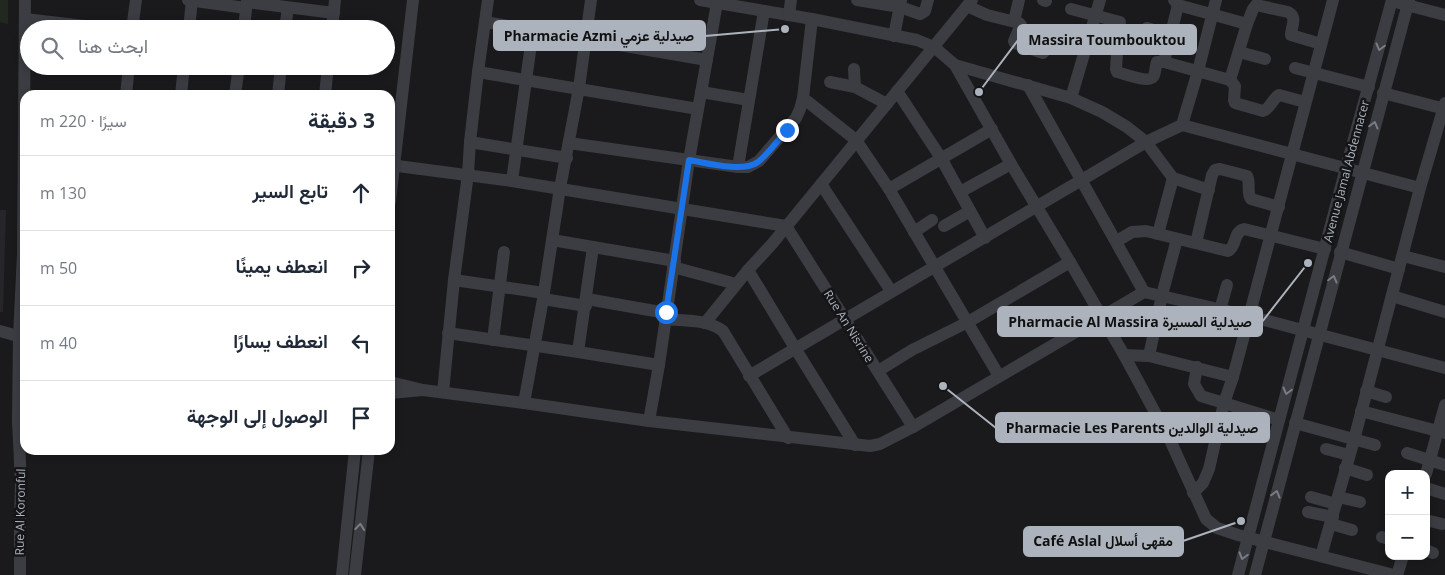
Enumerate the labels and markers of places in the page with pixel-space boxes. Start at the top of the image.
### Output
callout: Pharmacie Azmi صيدلية عزمي [494,21,705,50]
callout: Massira Toumbouktou [1018,25,1196,54]
callout: Pharmacie Al Massira صيدلية المسيرة [998,307,1262,336]
callout: Pharmacie Les Parents صيدلية الوالدين [996,413,1269,442]
callout: Café Aslal مقهى أسلال [1024,527,1183,556]

